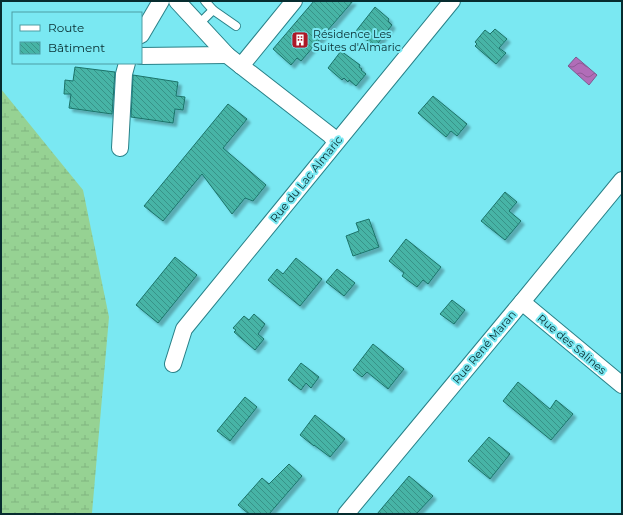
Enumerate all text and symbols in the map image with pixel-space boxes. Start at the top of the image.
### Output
legend [12,12,142,64]
text: Route [48,20,84,35]
place label: Résidence Les Suites d'Almaric [313,27,401,54]
building icon: Résidence Les Suites d'Almaric [290,30,310,50]
text: Bâtiment [48,40,105,55]
street label: Rue du Lac Almaric [267,133,345,225]
street label: Rue René Maran [449,308,519,386]
street label: Rue des Salines [535,311,610,377]

